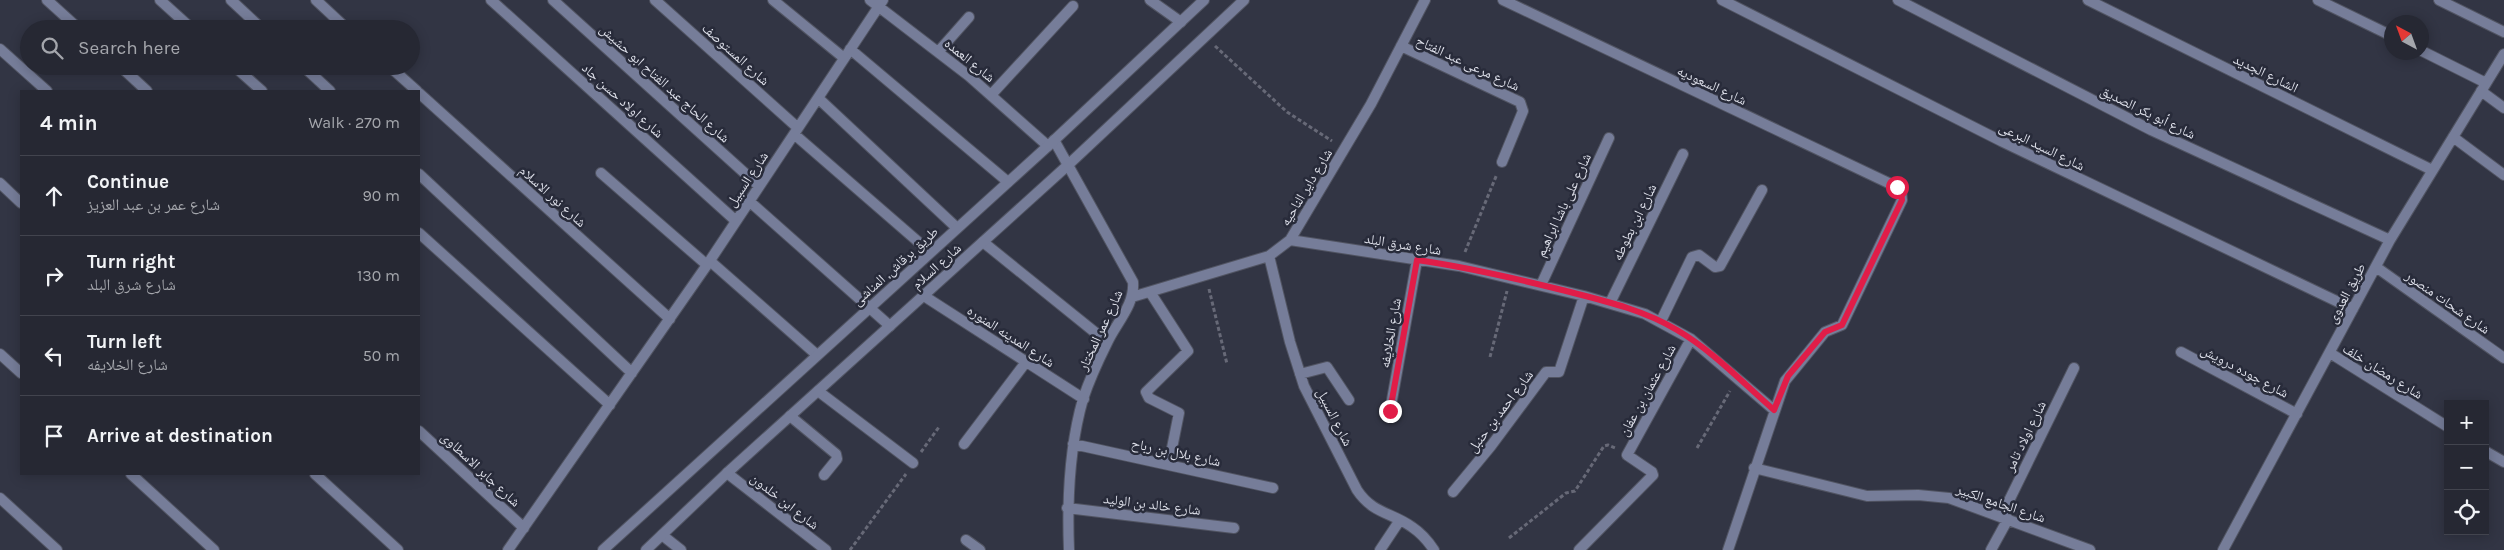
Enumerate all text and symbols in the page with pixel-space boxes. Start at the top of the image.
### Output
north arrow [2384,15,2429,60]
search box [20,20,420,75]
street label: شارع الحاج عبد الفتاح ابو حشيش [595,20,733,147]
street label: شارع المستوصف [698,20,773,90]
street label: شارع مرعى عبد الفتاح [1413,32,1522,96]
icon: search [38,34,66,62]
street label: شارع العمده [940,35,998,87]
text: Search here [78,37,180,59]
street label: الشارع الجديد [2230,50,2301,97]
street label: شارع اولاد حسن جاد [578,59,667,142]
street label: شارع السعوديه [1674,62,1749,110]
street label: شارع أبو بكر الصديق [2097,82,2198,144]
text: 4 min [40,111,98,135]
text: Walk · 270 m [308,113,400,132]
street label: شارع السيد البرعى [1996,118,2087,175]
street label: شارع داير الناحيه [1277,146,1337,229]
street label: شارع السبيل [723,148,773,211]
street label: شارع على باشا ابراهيم [1532,151,1596,260]
street label: شارع نور الاسلام [515,162,590,232]
text: Continue [87,171,169,193]
route start [1886,176,1909,199]
street label: شارع ابن بطوطه [1609,181,1661,264]
icon: ahead [40,182,68,210]
text: 90 m [362,186,400,205]
text: شارع عمر بن عبد العزيز [87,195,220,214]
street label: طريق برقاش, المناشى [849,223,943,310]
street label: شارع شرق البلد [1363,230,1443,260]
street label: شارع السلام [908,240,965,294]
text: Turn right [87,251,176,273]
street label: طريق العدوى [2323,260,2370,327]
icon: right [40,262,68,290]
text: 130 m [357,266,400,285]
street label: شارع شحات منصور [2401,266,2493,339]
text: شارع شرق البلد [87,275,176,294]
street label: شارع عمر المختار [1074,287,1127,375]
street label: شارع الخلايفه [1376,297,1406,370]
street label: شارع المدينه المنوره [963,302,1058,372]
text: Turn left [87,331,162,353]
street label: شارع رمضان خلف [2339,340,2426,404]
street label: شارع عثمان بن عفان [1615,341,1681,440]
street label: شارع جوده درويش [2197,341,2292,403]
icon: left [40,342,68,370]
text: 50 m [363,346,400,365]
text: شارع الخلايفه [87,355,168,374]
street label: شارع احمد بن حنبل [1464,367,1538,456]
street label: شارع السبيل [1312,385,1356,450]
street label: شارع اولاد تامر [2001,398,2051,476]
route end [1379,400,1402,423]
map controls [2444,400,2489,535]
button: + [2444,400,2489,445]
icon: arrive [40,422,68,450]
text: Arrive at destination [87,425,273,447]
street label: شارع جابر الاسطاوى [437,428,524,511]
street label: شارع بلال بن رباح [1129,435,1222,471]
button: − [2444,445,2489,490]
street label: شارع ابن خلدون [746,469,822,534]
street label: شارع الجامع الكبير [1953,480,2048,528]
street label: شارع خالد بن الوليد [1102,490,1202,520]
button: locate [2444,490,2489,535]

